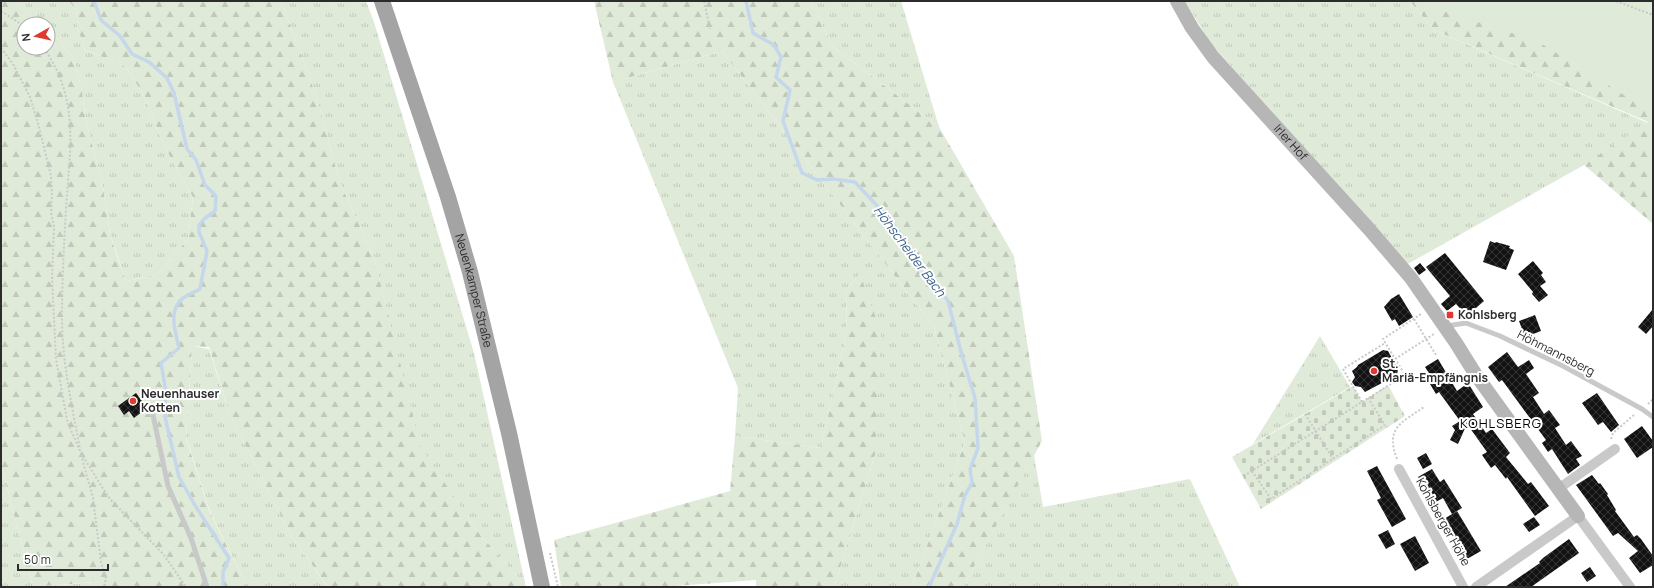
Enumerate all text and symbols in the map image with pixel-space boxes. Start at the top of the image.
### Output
north arrow [16,16,56,56]
text: N [18,32,34,42]
street label: Irler Hof [1270,120,1312,164]
water label: Höhscheider Bach [870,202,951,301]
street label: Neuenkamper Straße [451,231,497,349]
place label: Kohlsberg [1458,306,1517,323]
marker: Kohlsberg [1445,310,1455,320]
street label: Höhmannsberg [1514,326,1598,379]
place label: St. Mariä-Empfängnis [1382,355,1489,386]
marker: St. Mariä-Empfängnis [1369,366,1379,376]
place label: Neuenhauser Kotten [141,385,220,416]
marker: Neuenhauser Kotten [128,396,138,406]
district label: KOHLSBERG [1460,414,1542,432]
street label: Kohlsberger Höhe [1412,475,1475,569]
scale bar [18,546,108,572]
text: 50 m [24,551,51,568]

